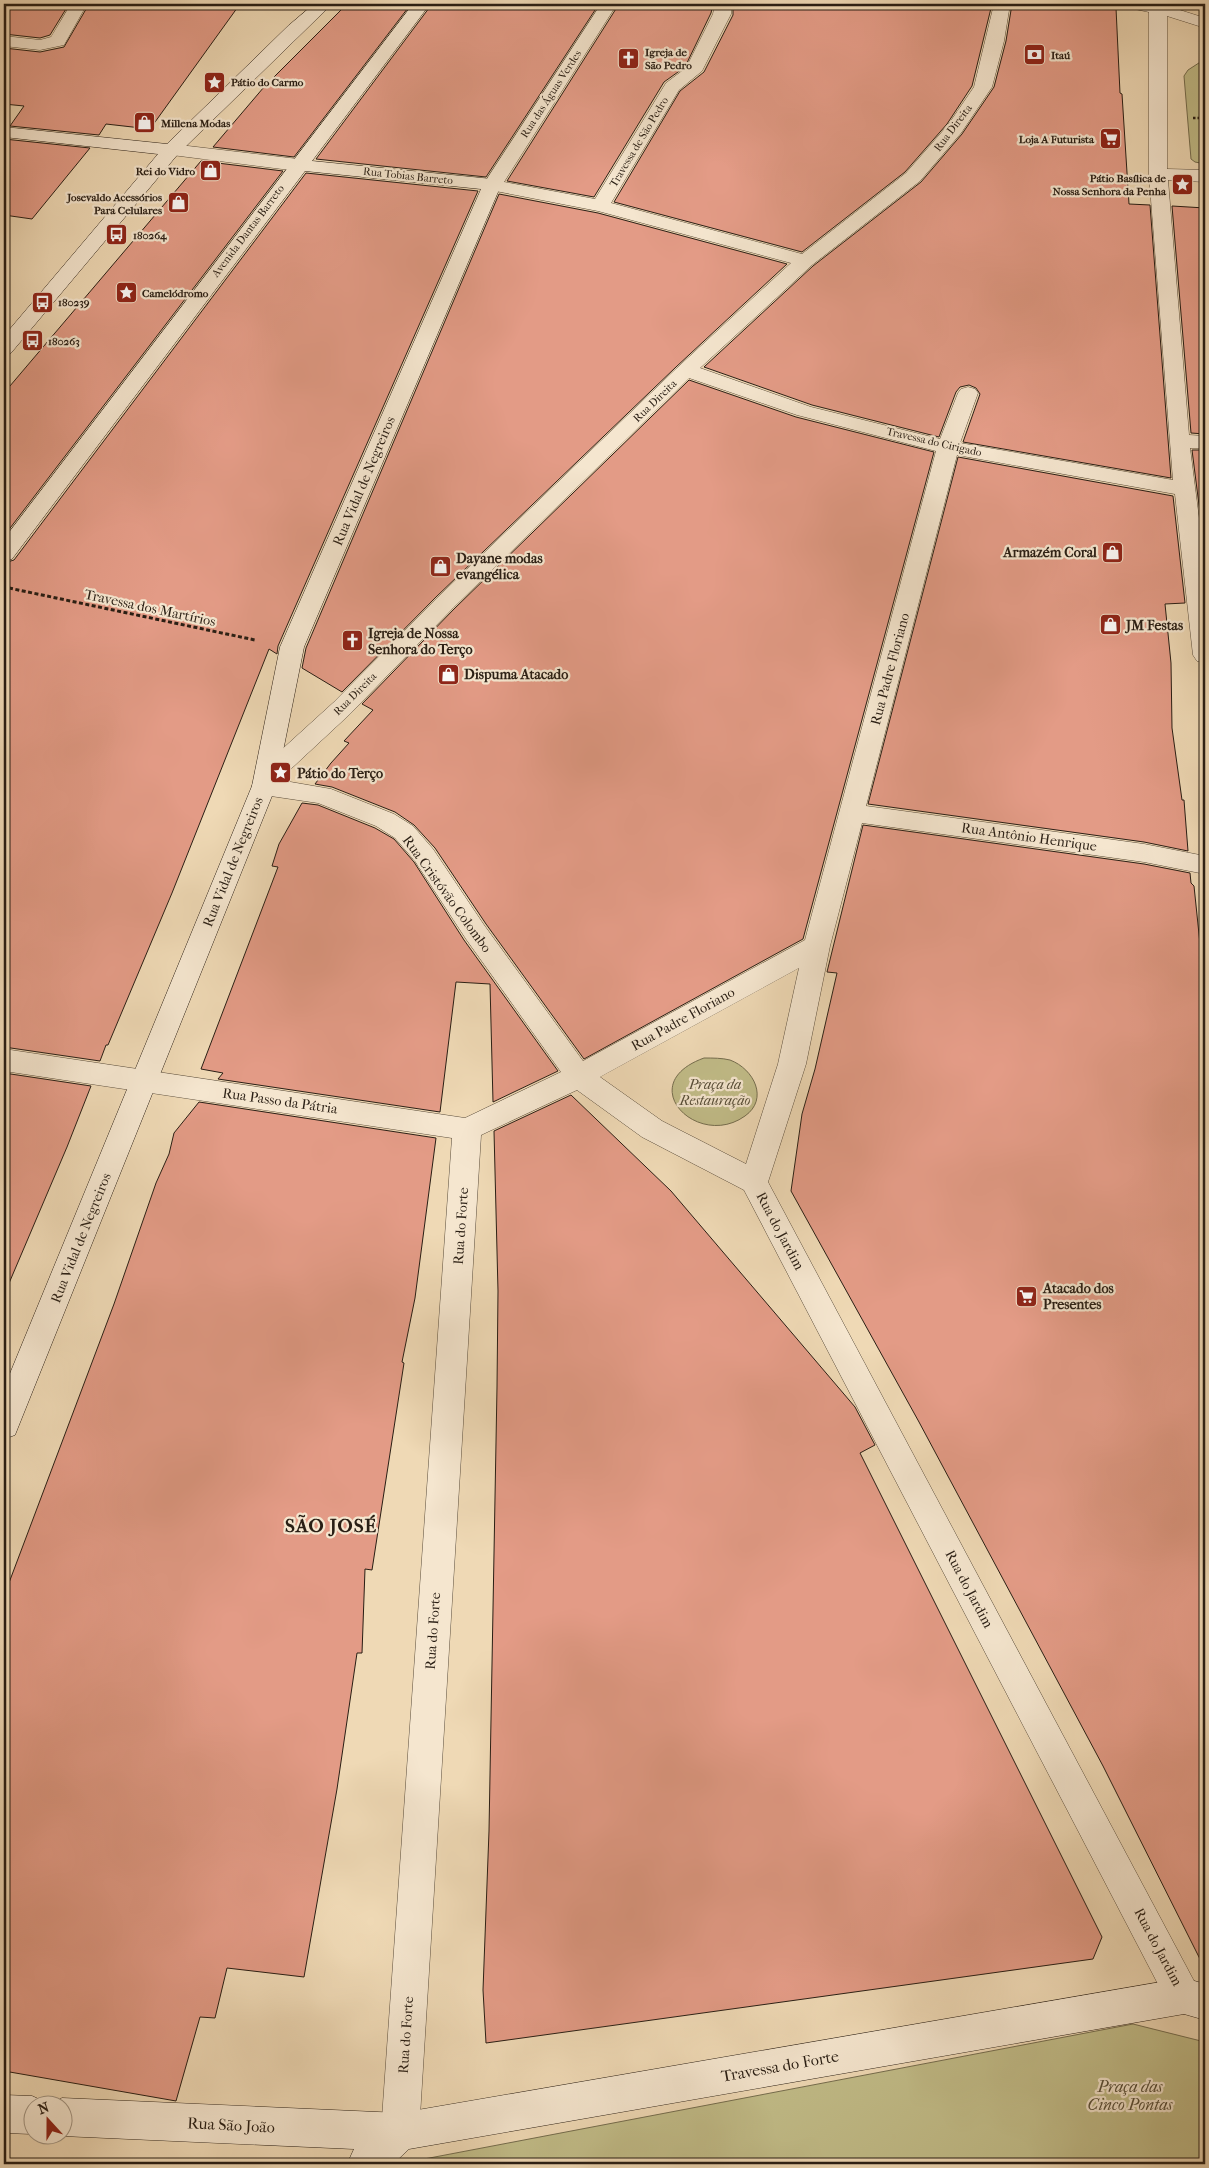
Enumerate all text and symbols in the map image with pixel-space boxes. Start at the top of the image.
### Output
bank icon: Itaú [1023,43,1047,67]
church icon: Igreja de São Pedro [617,46,641,70]
place label: Igreja de São Pedro [645,46,692,72]
street label: Rua das Águas Verdes [518,48,584,140]
place label: Itaú [1051,49,1071,62]
place icon: Pátio do Carmo [203,70,227,94]
place label: Pátio do Carmo [231,76,304,89]
street label: Travessa de São Pedro [607,94,671,190]
street label: Rua Direita [931,101,975,154]
shop icon: Millena Modas [133,111,157,135]
place label: Millena Modas [160,117,230,130]
supermarket icon: Loja A Futurista [1098,127,1122,151]
place label: Loja A Futurista [1019,133,1095,146]
shop icon: Rei do Vidro [199,159,223,183]
place label: Rei do Vidro [136,165,195,178]
street label: Rua Tobias Barreto [362,165,454,187]
place label: Pátio Basílica de Nossa Senhora da Penha [1053,172,1167,198]
place icon: Pátio Basílica de Nossa Senhora da Penha [1170,172,1194,196]
street label: Avenida Dantas Barreto [208,182,287,281]
place label: Josevaldo Acessórios Para Celulares [66,191,162,217]
shop icon: Josevaldo Acessórios Para Celulares [166,191,190,215]
bus stop icon: 180264 [105,223,129,247]
place label: 180264 [133,229,167,242]
place icon: Camelódromo [114,281,138,305]
place label: Camelódromo [142,287,209,300]
bus stop icon: 180239 [30,290,54,314]
place label: 180239 [58,296,90,309]
bus stop icon: 180263 [20,329,44,353]
place label: 180263 [48,335,80,348]
street label: Rua Direita [631,376,680,425]
street label: Rua Vidal de Negreiros [329,414,399,548]
street label: Travessa do Cirigado [885,425,983,459]
shop icon: Armazém Coral [1101,540,1125,564]
place label: Armazém Coral [1002,544,1097,561]
place label: Dayane modas evangélica [456,550,543,583]
shop icon: Dayane modas evangélica [428,554,452,578]
street label: Travessa dos Martírios [83,586,217,630]
street label: Rua Padre Floriano [867,611,913,727]
shop icon: JM Festas [1098,613,1122,637]
place label: JM Festas [1124,617,1184,634]
place label: Igreja de Nossa Senhora do Terço [368,625,473,659]
church icon: Igreja de Nossa Senhora do Terço [340,629,364,653]
shop icon: Dispuma Atacado [436,662,460,686]
place label: Dispuma Atacado [464,666,568,683]
street label: Rua Direita [331,669,380,718]
place icon: Pátio do Terço [269,761,293,785]
place label: Pátio do Terço [297,765,383,783]
street label: Rua Vidal de Negreiros [199,794,267,930]
street label: Rua Antônio Henrique [960,819,1098,855]
street label: Rua Cristóvão Colombo [399,832,495,956]
street label: Rua Padre Floriano [628,984,738,1054]
park label: Praça da Restauração [678,1076,751,1109]
street label: Rua Passo da Pátria [221,1085,339,1118]
street label: Rua Vidal de Negreiros [47,1170,115,1306]
street label: Rua do Forte [450,1187,472,1265]
street label: Rua do Jardim [752,1189,808,1273]
place label: Atacado dos Presentes [1042,1280,1115,1313]
supermarket icon: Atacado dos Presentes [1015,1284,1039,1308]
district label: SÃO JOSÉ [285,1514,377,1537]
street label: Rua do Jardim [941,1547,997,1631]
street label: Rua do Forte [422,1592,444,1670]
street label: Rua do Jardim [1130,1905,1186,1989]
street label: Rua do Forte [395,1996,417,2074]
street label: Travessa do Forte [720,2046,840,2086]
park label: Praça das Cinco Pontas [1088,2077,1174,2114]
north arrow [22,2096,72,2146]
text: N [36,2098,52,2118]
street label: Rua São João [187,2113,275,2137]

